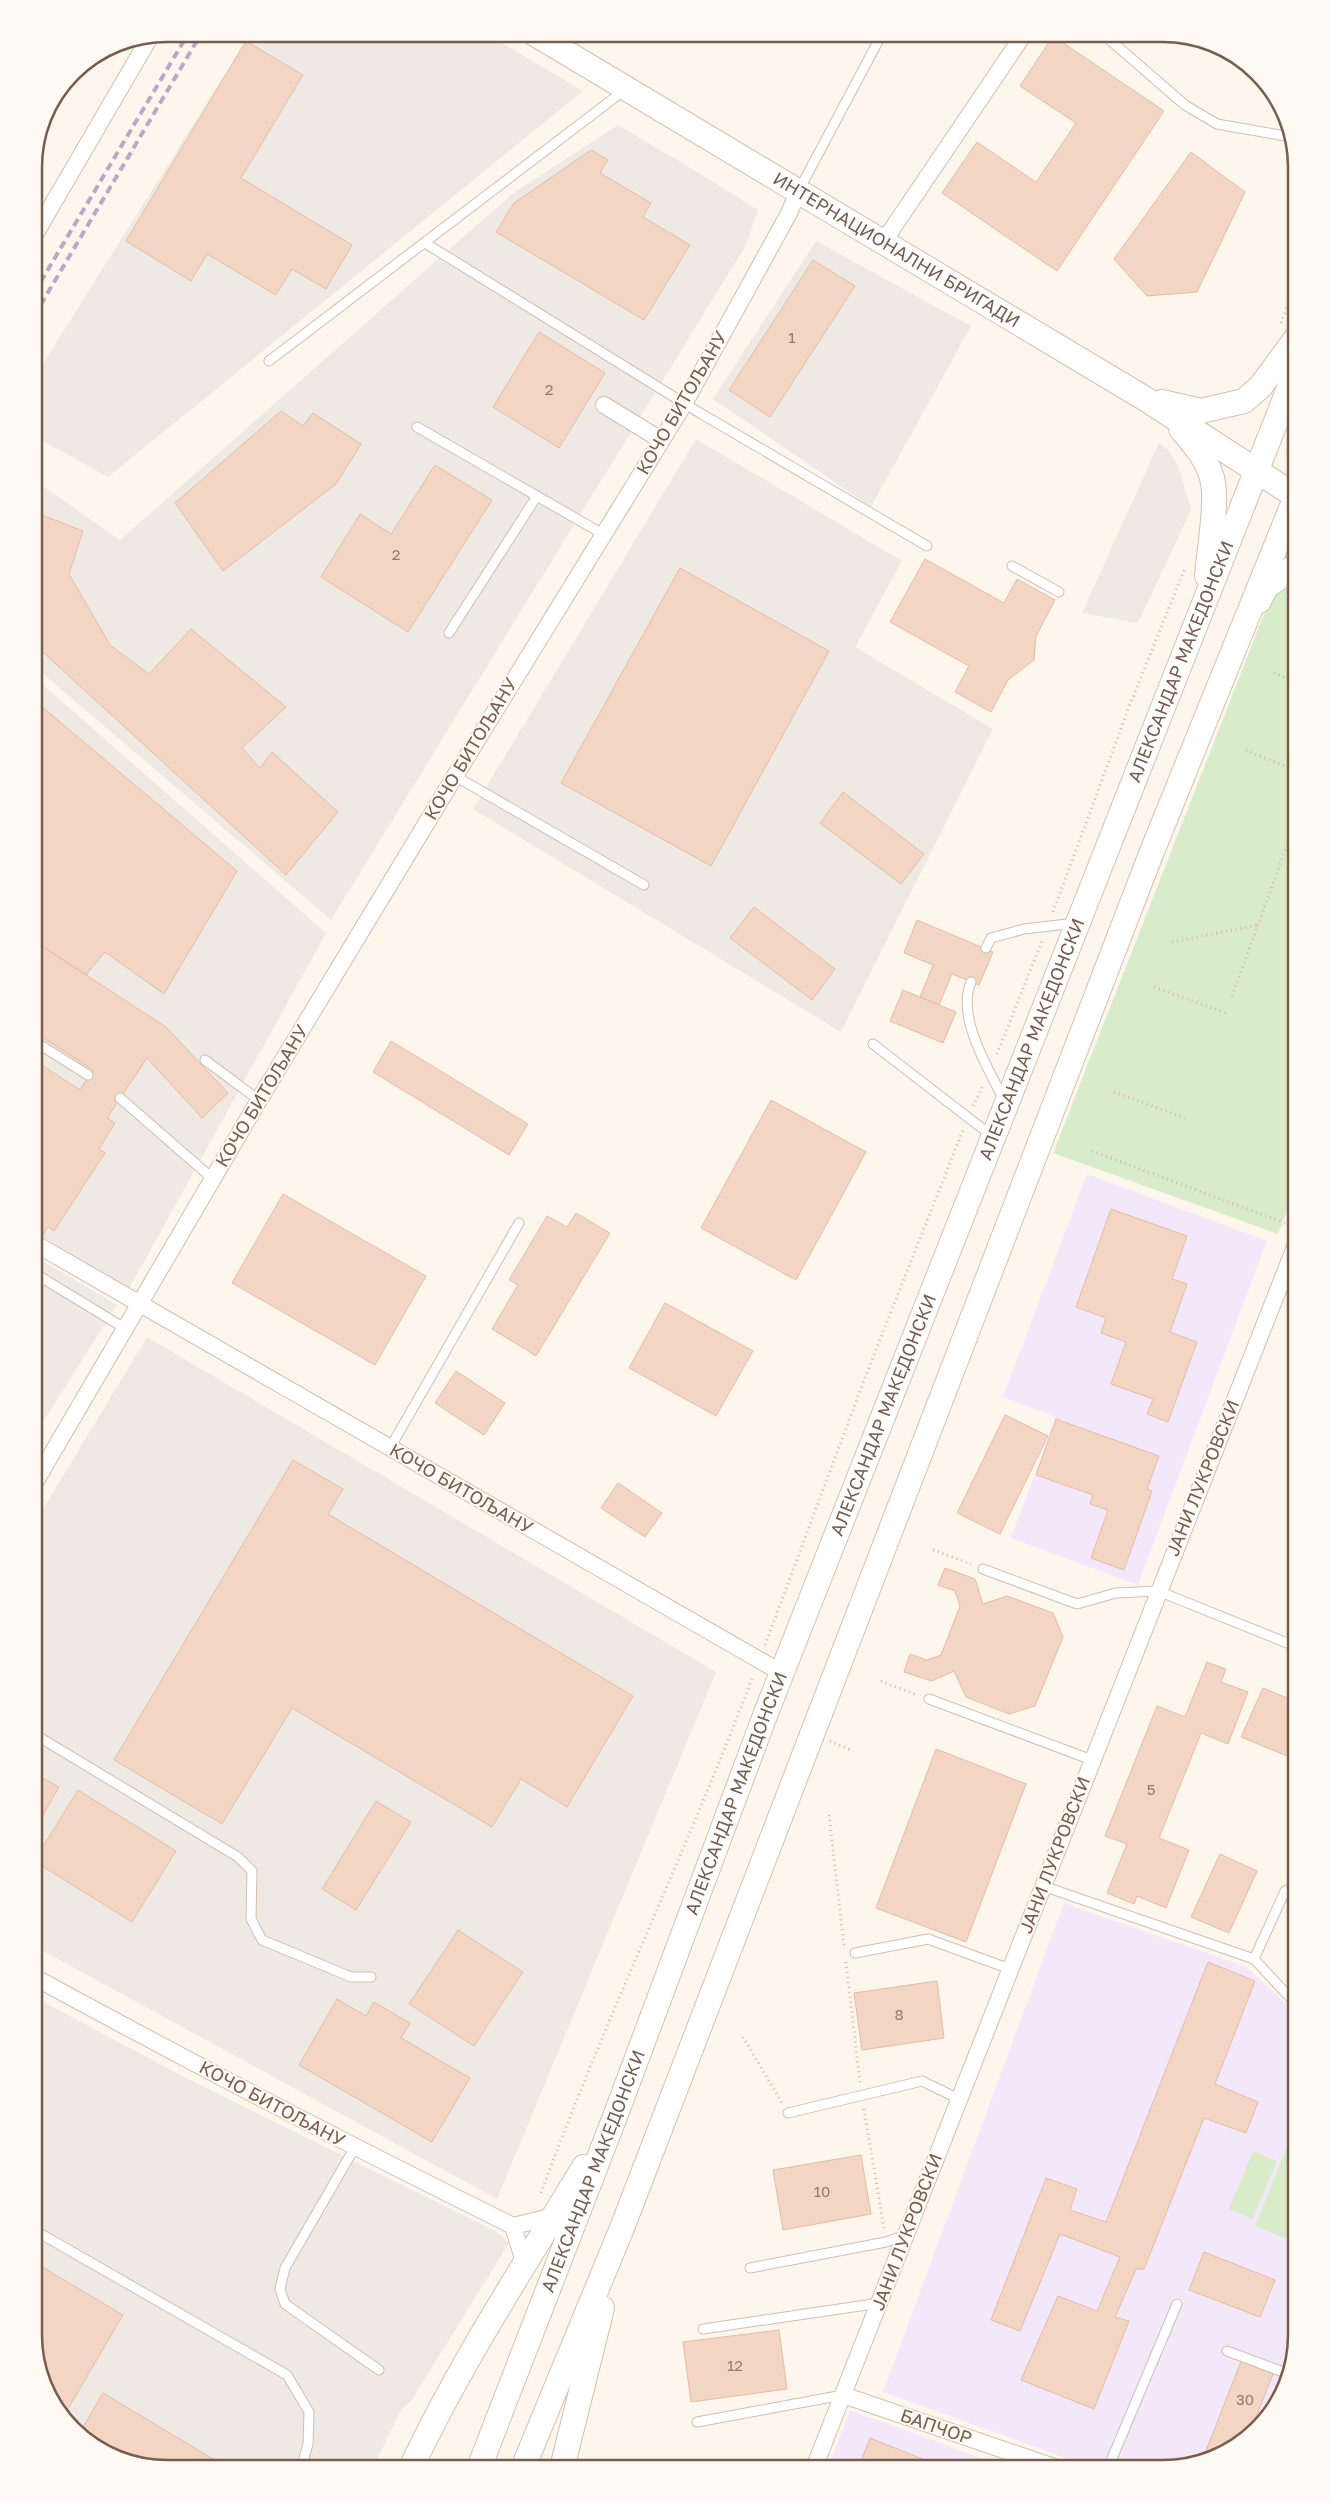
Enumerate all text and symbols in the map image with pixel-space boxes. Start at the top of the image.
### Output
street label: ИНТЕРНАЦИОНАЛНИ БРИГАДИ [769,167,1024,331]
street label: КОЧО БИТОЉАНУ [631,327,731,478]
house number: 1 [788,328,796,346]
house number: 2 [545,380,553,398]
street label: АЛЕКСАНДАР МАКЕДОНСКИ [1123,537,1238,785]
house number: 2 [392,545,400,563]
street label: КОЧО БИТОЉАНУ [419,673,521,824]
street label: АЛЕКСАНДАР МАКЕДОНСКИ [973,915,1089,1163]
street label: КОЧО БИТОЉАНУ [210,1020,312,1171]
street label: АЛЕКСАНДАР МАКЕДОНСКИ [825,1291,940,1539]
street label: ЈАНИ ЛУКРОВСКИ [1161,1396,1243,1559]
street label: КОЧО БИТОЉАНУ [386,1438,537,1538]
street label: АЛЕКСАНДАР МАКЕДОНСКИ [680,1668,791,1918]
street label: ЈАНИ ЛУКРОВСКИ [1014,1773,1094,1936]
house number: 5 [1147,1780,1155,1798]
house number: 8 [894,2005,904,2023]
street label: АЛЕКСАНДАР МАКЕДОНСКИ [536,2047,649,2295]
street label: КОЧО БИТОЉАНУ [196,2055,349,2151]
street label: ЈАНИ ЛУКРОВСКИ [866,2150,946,2313]
house number: 10 [814,2182,830,2200]
house number: 12 [727,2356,743,2374]
house number: 30 [1236,2390,1254,2408]
street label: БАПЧОР [898,2404,975,2449]

